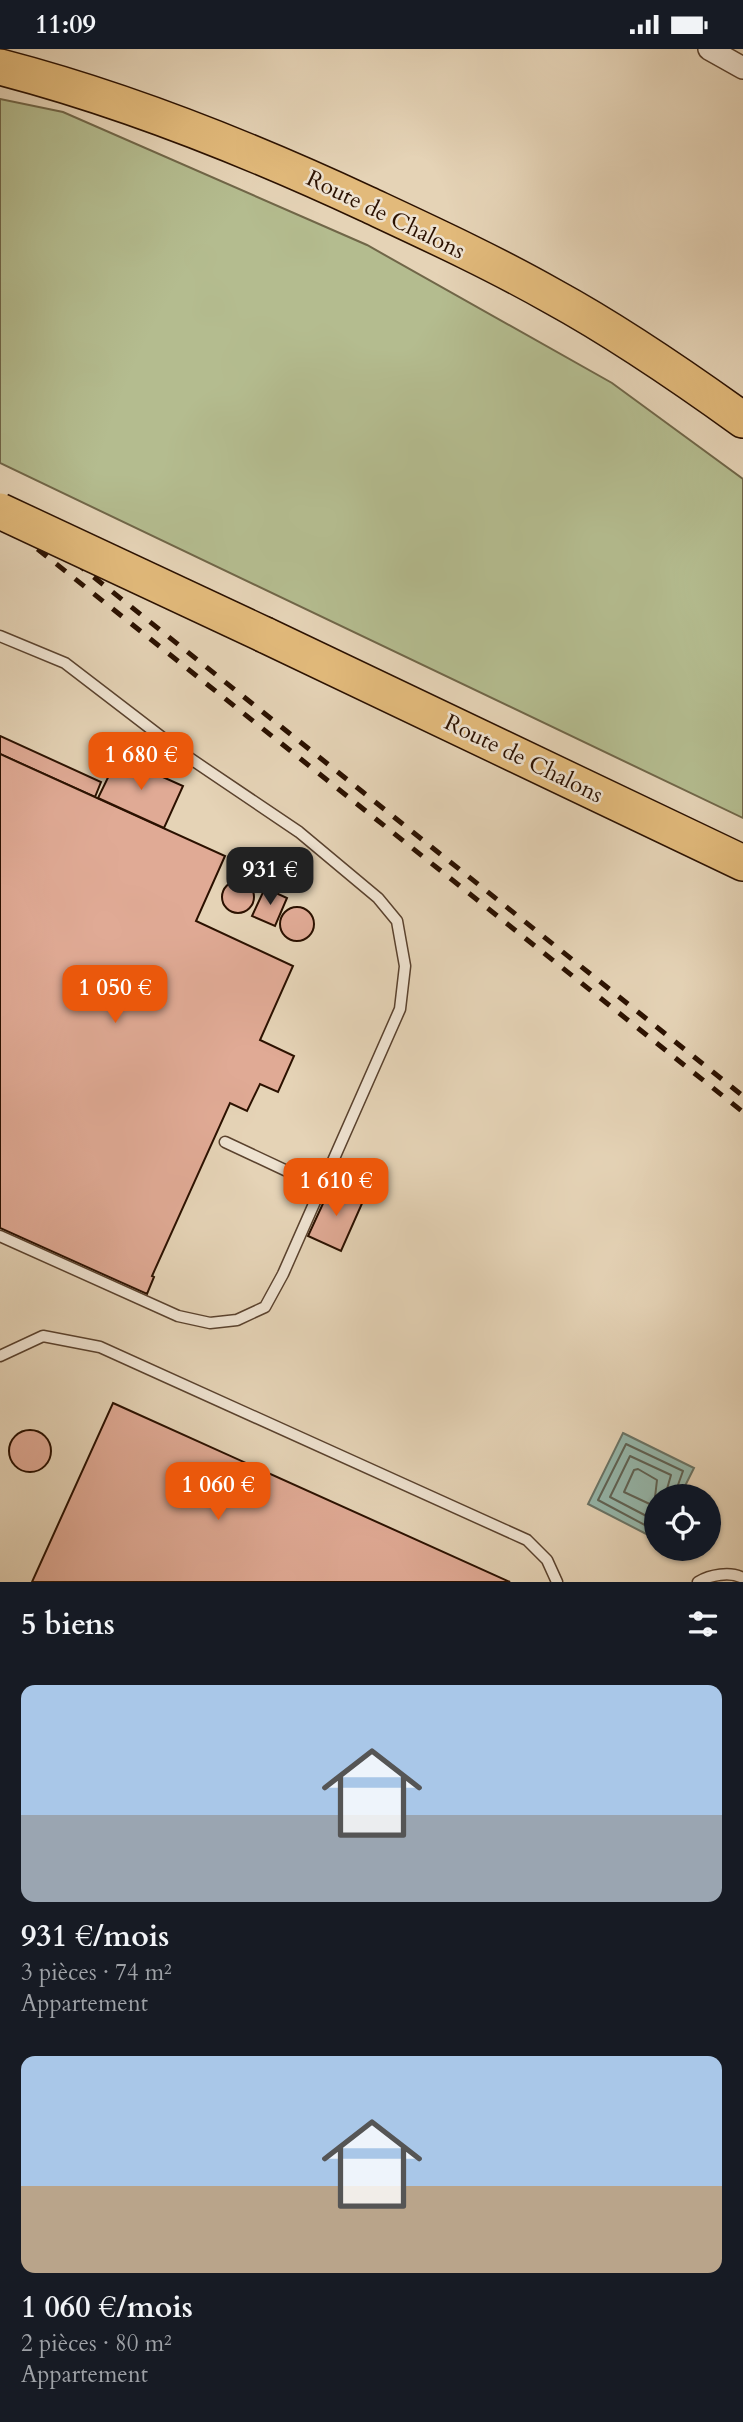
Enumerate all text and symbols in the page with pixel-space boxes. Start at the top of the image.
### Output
text: 11:09 [35,7,96,42]
street label: Route de Chalons [301,163,470,266]
street label: Route de Chalons [439,707,608,810]
pin: 1 680 € [76,733,206,792]
text: 1 680 € [104,739,178,770]
pin: 931 € [221,847,319,907]
text: 931 € [242,854,298,885]
pin: 1 050 € [50,965,180,1025]
text: 1 050 € [78,972,152,1003]
pin: 1 610 € [271,1159,401,1218]
text: 1 610 € [299,1165,373,1196]
pin: 1 060 € [153,1463,283,1522]
text: 1 060 € [181,1469,255,1500]
map controls [644,1484,721,1561]
button: locate [644,1484,721,1561]
text: 5 biens [21,1604,115,1645]
icon: filters [684,1605,722,1643]
icon: home [309,1730,435,1856]
text: 931 €/mois [21,1916,169,1957]
text: 3 pièces · 74 m² [21,1957,172,1988]
text: Appartement [21,1988,148,2019]
icon: home [309,2101,435,2227]
text: 1 060 €/mois [21,2287,193,2328]
text: 2 pièces · 80 m² [21,2328,172,2359]
text: Appartement [21,2359,148,2390]

